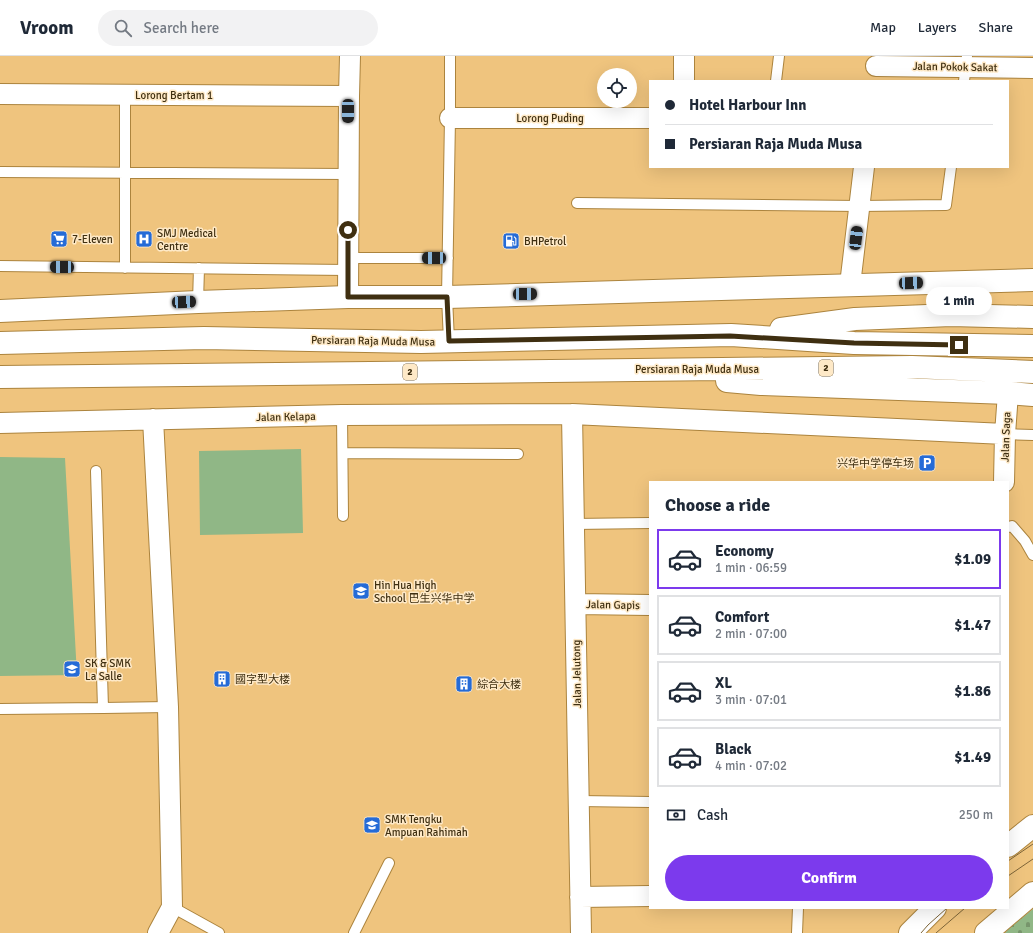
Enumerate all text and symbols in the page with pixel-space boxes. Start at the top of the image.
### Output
search box [98,10,378,46]
text: Vroom [20,16,74,40]
icon: search [112,17,134,39]
text: Search here [144,19,219,37]
text: Map [870,19,896,36]
text: Layers [918,19,957,36]
text: Share [979,19,1013,36]
street label: Jalan Pokok Sakat [913,60,998,74]
map controls [597,68,637,108]
button: locate [597,68,637,108]
street label: Lorong Bertam 1 [135,89,213,102]
text: Hotel Harbour Inn [689,96,807,114]
car [342,99,354,123]
street label: Lorong Puding [516,112,584,125]
text: Persiaran Raja Muda Musa [689,135,862,153]
route start [339,221,357,239]
car [849,225,863,251]
place label: SMJ Medical Centre [157,227,216,253]
supermarket icon: 7-Eleven [49,229,69,249]
hospital icon: SMJ Medical Centre [134,229,154,249]
fuel station icon: BHPetrol [501,231,521,251]
place label: 7-Eleven [72,233,113,246]
place label: BHPetrol [524,235,566,248]
car [422,252,446,264]
car [50,261,74,273]
car [899,277,923,289]
callout: 1 min [926,287,992,315]
car [513,288,537,300]
text: 1 min [943,293,975,309]
car [172,295,196,309]
street label: Persiaran Raja Muda Musa [311,333,436,349]
route end [950,336,968,354]
road number: 2 [819,360,833,376]
street label: Persiaran Raja Muda Musa [635,363,759,376]
road number: 2 [403,364,417,380]
street label: Jalan Kelapa [256,410,316,424]
street label: Jalan Saga [999,411,1013,462]
parking icon: 兴华中学停车场 [917,453,937,473]
place label: 兴华中学停车场 [837,457,914,470]
text: Choose a ride [665,494,770,516]
icon: car [667,541,703,577]
text: Economy [715,542,774,560]
text: $1.09 [954,550,991,568]
text: 1 min · 06:59 [715,560,787,576]
place label: Hin Hua High School 巴生兴华中学 [374,579,474,605]
school or university icon: Hin Hua High School 巴生兴华中学 [351,581,371,601]
street label: Jalan Gapis [586,598,640,612]
icon: car [667,607,703,643]
text: Comfort [715,608,769,626]
text: $1.47 [954,616,991,634]
text: 2 min · 07:00 [715,626,787,642]
street label: Jalan Jelutong [570,640,584,708]
place label: SK & SMK La Salle [85,657,131,683]
school or university icon: SK & SMK La Salle [62,659,82,679]
building icon: 國字型大楼 [212,669,232,689]
place label: 國字型大楼 [235,673,290,686]
icon: car [667,673,703,709]
building icon: 綜合大楼 [454,674,474,694]
text: XL [715,674,732,692]
place label: 綜合大楼 [477,678,521,691]
text: $1.86 [954,682,991,700]
text: 3 min · 07:01 [715,692,787,708]
icon: car [667,739,703,775]
text: Black [715,740,752,758]
text: $1.49 [954,748,991,766]
text: 4 min · 07:02 [715,758,787,774]
icon: cash [665,804,687,826]
text: Cash [697,806,728,824]
text: 250 m [959,807,993,823]
place label: SMK Tengku Ampuan Rahimah [385,813,468,839]
school or university icon: SMK Tengku Ampuan Rahimah [362,815,382,835]
button: Confirm [665,855,993,901]

